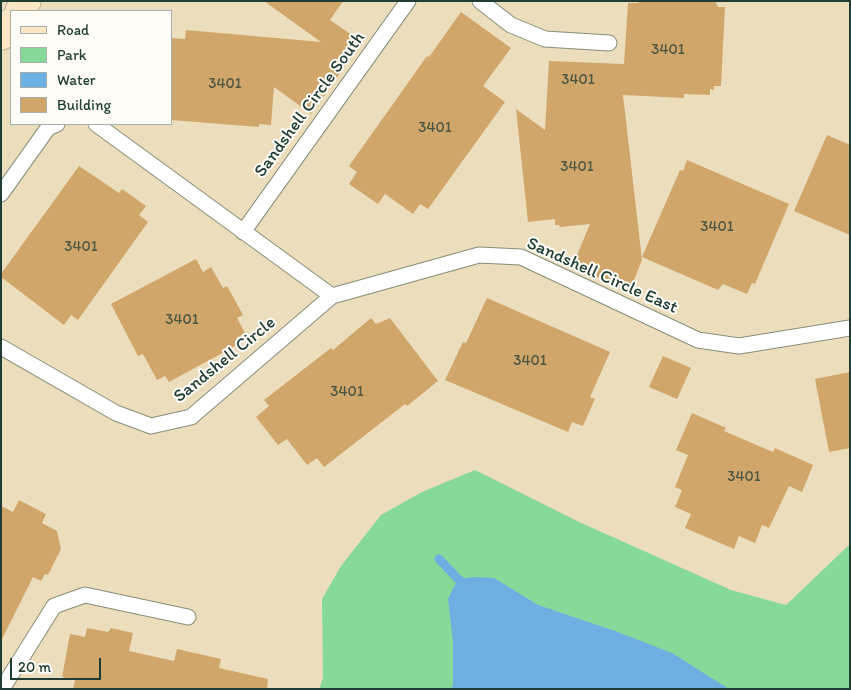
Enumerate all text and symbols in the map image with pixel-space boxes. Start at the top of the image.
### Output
legend [10,10,172,125]
text: Road [57,21,89,39]
street label: Sandshell Circle South [250,28,370,182]
house number: 3401 [651,41,685,59]
text: Park [57,46,87,64]
text: Water [57,71,95,89]
house number: 3401 [561,71,595,89]
house number: 3401 [208,75,242,93]
text: Building [57,96,111,114]
house number: 3401 [418,119,452,137]
house number: 3401 [560,158,594,176]
house number: 3401 [700,218,734,236]
street label: Sandshell Circle East [523,233,681,319]
house number: 3401 [64,238,98,256]
house number: 3401 [165,311,199,329]
street label: Sandshell Circle [170,312,280,408]
house number: 3401 [513,352,547,370]
house number: 3401 [330,383,364,401]
house number: 3401 [727,468,761,486]
scale bar [12,648,104,680]
text: 20 m [18,658,51,676]

